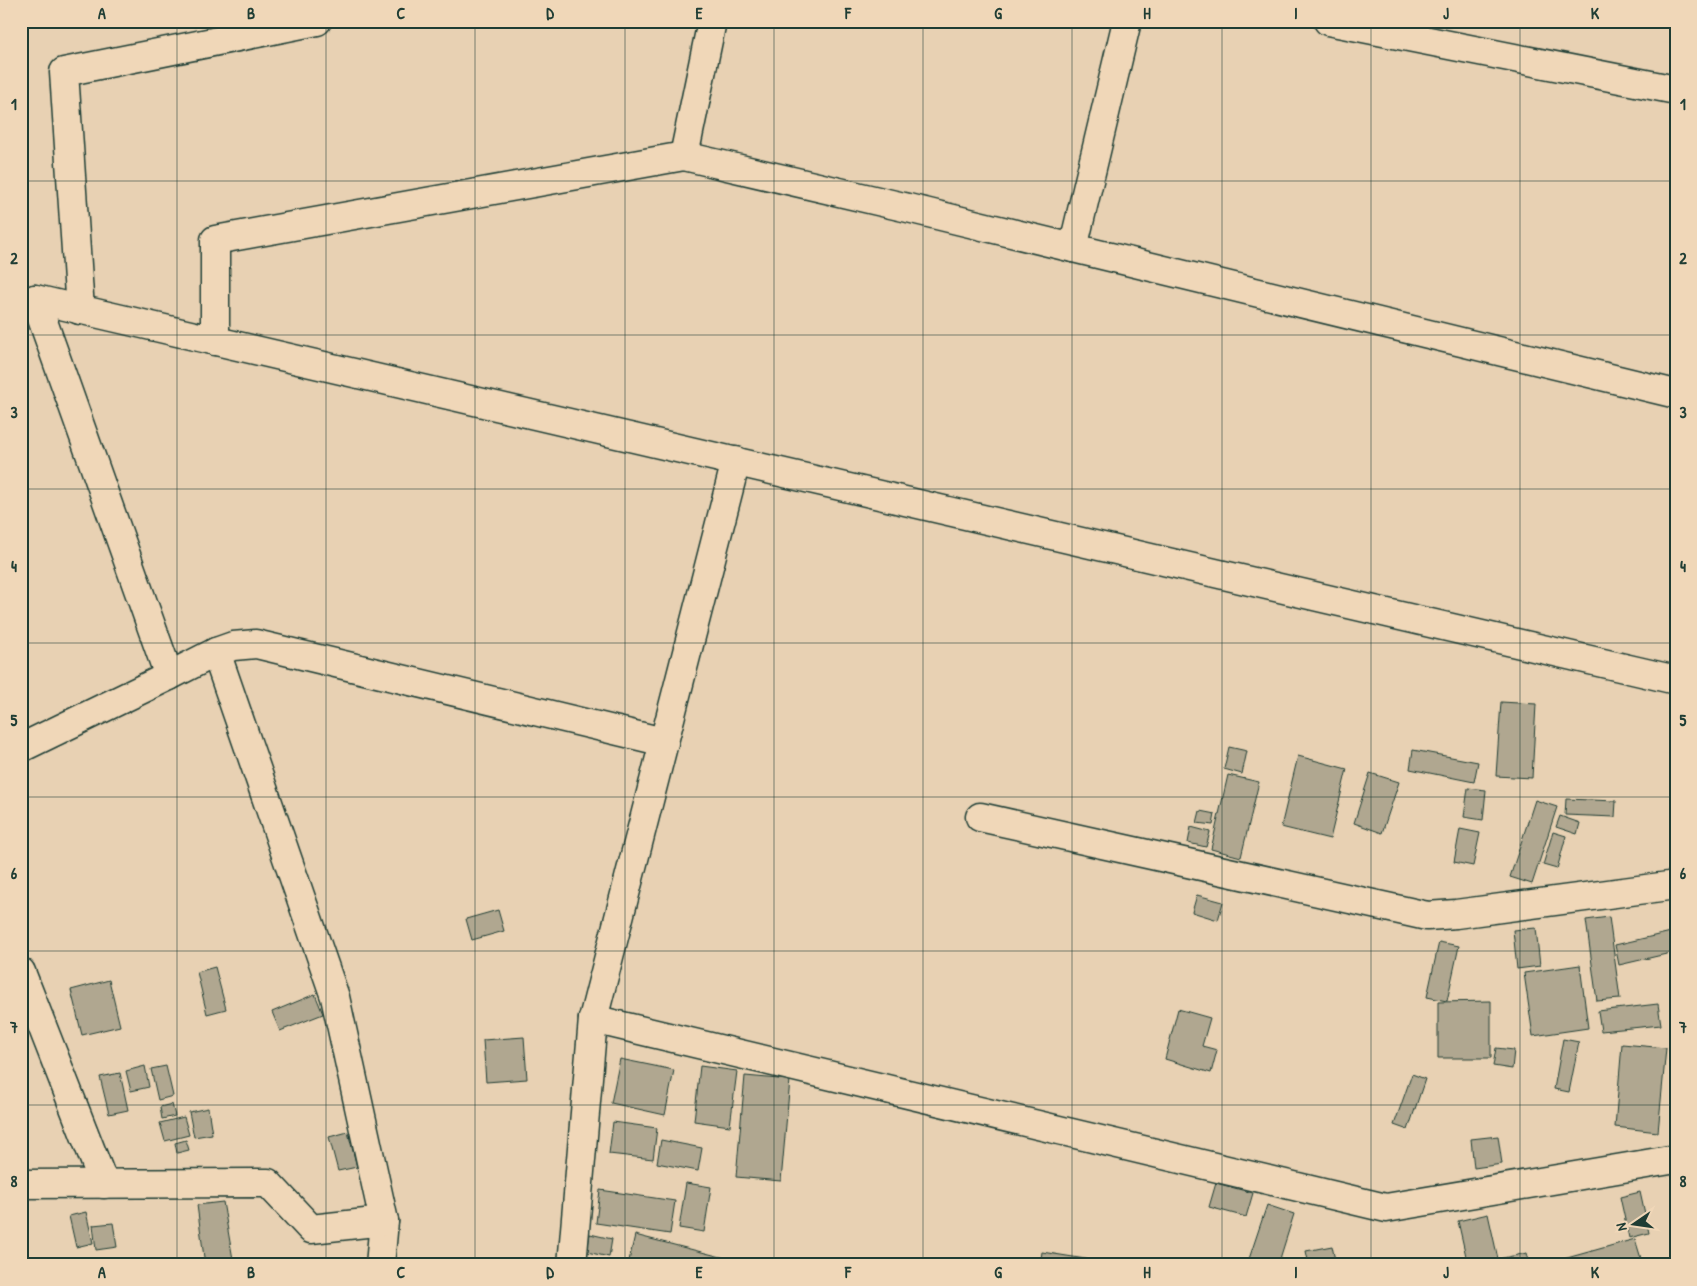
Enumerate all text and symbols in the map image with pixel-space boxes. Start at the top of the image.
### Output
text: A [98,2,106,24]
text: B [247,2,255,24]
text: C [397,2,406,24]
text: D [546,2,554,24]
text: E [695,2,703,24]
text: F [844,2,852,24]
text: G [994,2,1002,24]
text: H [1143,2,1151,24]
text: I [1294,2,1298,24]
text: J [1443,2,1449,24]
text: K [1591,2,1600,24]
text: 1 [11,93,17,115]
text: 1 [1680,93,1686,115]
text: 2 [10,247,18,269]
text: 2 [1679,247,1687,269]
text: 3 [10,401,18,423]
text: 3 [1679,401,1687,423]
text: 4 [11,555,17,577]
text: 4 [1680,555,1686,577]
text: 5 [11,709,18,731]
text: 5 [1680,709,1687,731]
text: 6 [11,862,18,884]
text: 6 [1680,862,1687,884]
text: 7 [9,1016,18,1038]
text: 7 [1678,1016,1687,1038]
text: 8 [11,1170,18,1192]
text: 8 [1680,1170,1687,1192]
north arrow [1610,1198,1660,1248]
text: N [1611,1221,1631,1233]
text: A [98,1261,106,1283]
text: B [247,1261,255,1283]
text: C [397,1261,406,1283]
text: D [546,1261,554,1283]
text: E [695,1261,703,1283]
text: F [844,1261,852,1283]
text: G [994,1261,1002,1283]
text: H [1143,1261,1151,1283]
text: I [1294,1261,1298,1283]
text: J [1443,1261,1449,1283]
text: K [1591,1261,1600,1283]

